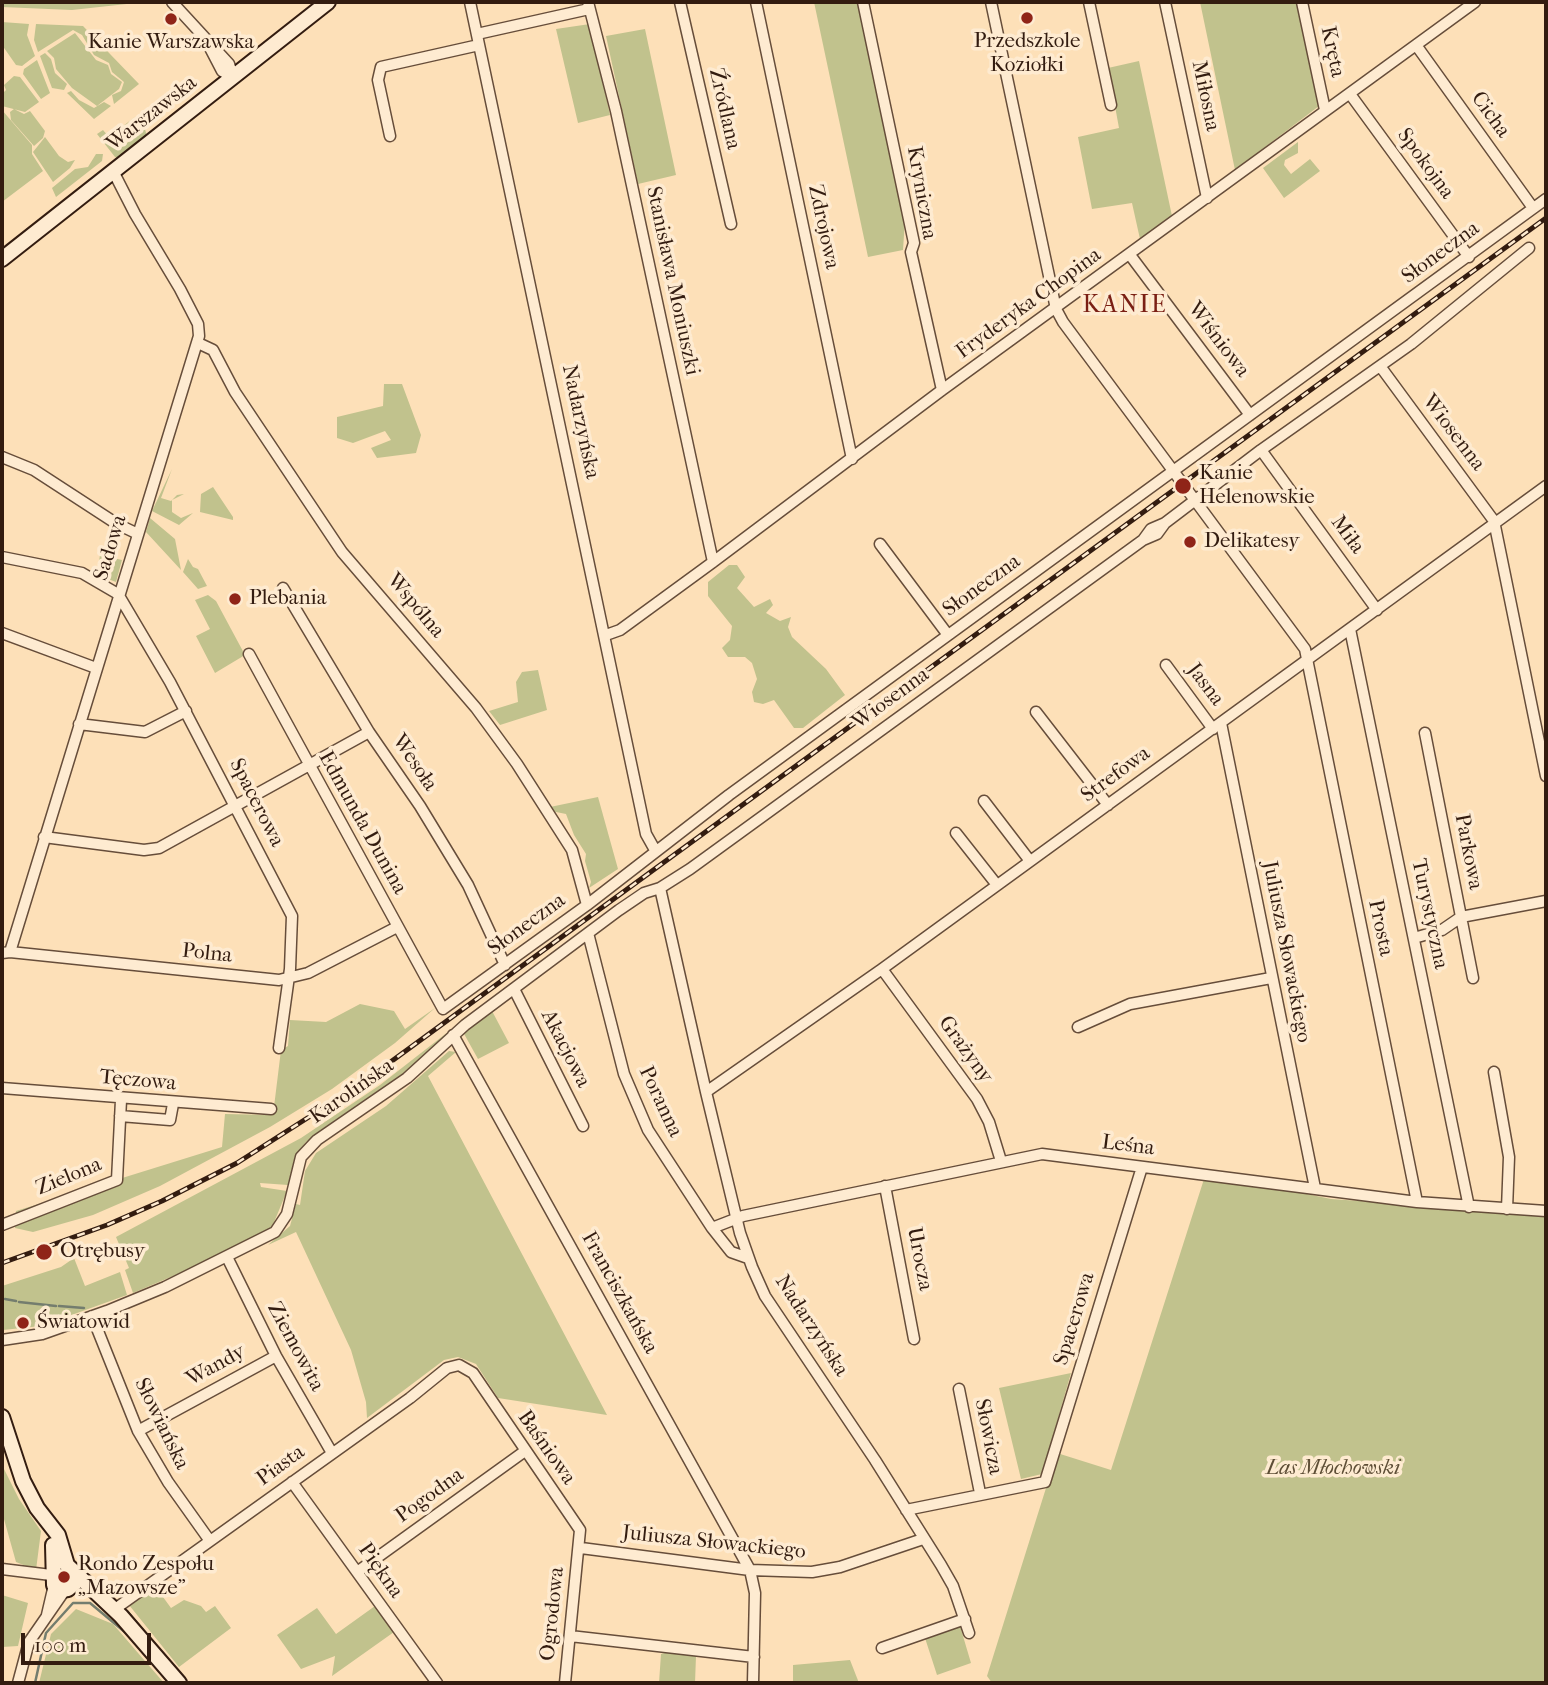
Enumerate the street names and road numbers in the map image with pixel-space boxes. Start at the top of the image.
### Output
street label: Kręta [1314,24,1350,80]
street label: Miłosna [1185,58,1225,134]
street label: Źródlana [702,66,746,152]
street label: Warszawska [102,71,202,157]
street label: Cicha [1465,87,1515,143]
street label: Spokojna [1391,124,1459,204]
street label: Kryniczna [900,145,942,241]
street label: Zdrojowa [802,183,844,271]
street label: Stanisława Moniuszki [640,184,704,378]
street label: Słoneczna [1397,216,1485,290]
street label: Fryderyka Chopina [952,243,1106,365]
street label: Wiśniowa [1181,297,1255,383]
street label: Nadarzyńska [556,363,604,481]
street label: Wiosenna [1416,390,1490,476]
street label: Miła [1325,511,1369,559]
street label: Sadowa [89,512,133,584]
street label: Słoneczna [938,549,1026,623]
street label: Wspólna [381,569,449,643]
street label: Jasna [1181,659,1229,711]
street label: Wiosenna [847,663,935,735]
street label: Wesoła [386,730,442,796]
street label: Strefowa [1076,741,1156,809]
street label: Edmunda Dunina [312,747,412,899]
street label: Spacerowa [223,755,289,851]
street label: Parkowa [1448,812,1488,892]
street label: Turystyczna [1405,857,1453,971]
street label: Juliusza Słowackiego [1256,859,1316,1045]
street label: Słoneczna [483,888,571,962]
street label: Prosta [1362,897,1398,959]
street label: Polna [181,939,233,969]
street label: Akacjowa [535,1006,595,1092]
street label: Grażyny [932,1012,998,1088]
street label: Karolińska [305,1054,399,1130]
street label: Poranna [633,1062,687,1142]
street label: Tęczowa [99,1065,177,1097]
street label: Leśna [1100,1130,1156,1162]
street label: Zielona [32,1152,106,1202]
street label: Urocza [901,1225,937,1293]
street label: Franciszkańska [575,1228,663,1358]
street label: Nadarzyńska [769,1270,853,1382]
street label: Spacerowa [1049,1270,1101,1368]
street label: Ziemowita [261,1298,329,1396]
street label: Wandy [182,1340,250,1392]
street label: Słowiańska [128,1374,194,1474]
street label: Słowicza [968,1397,1008,1477]
street label: Baśniowa [511,1406,581,1490]
street label: Piasta [252,1440,310,1492]
street label: Pogodna [391,1463,469,1529]
street label: Juliusza Słowackiego [621,1521,807,1565]
street label: Piękna [352,1538,408,1604]
street label: Ogrodowa [536,1566,570,1662]

